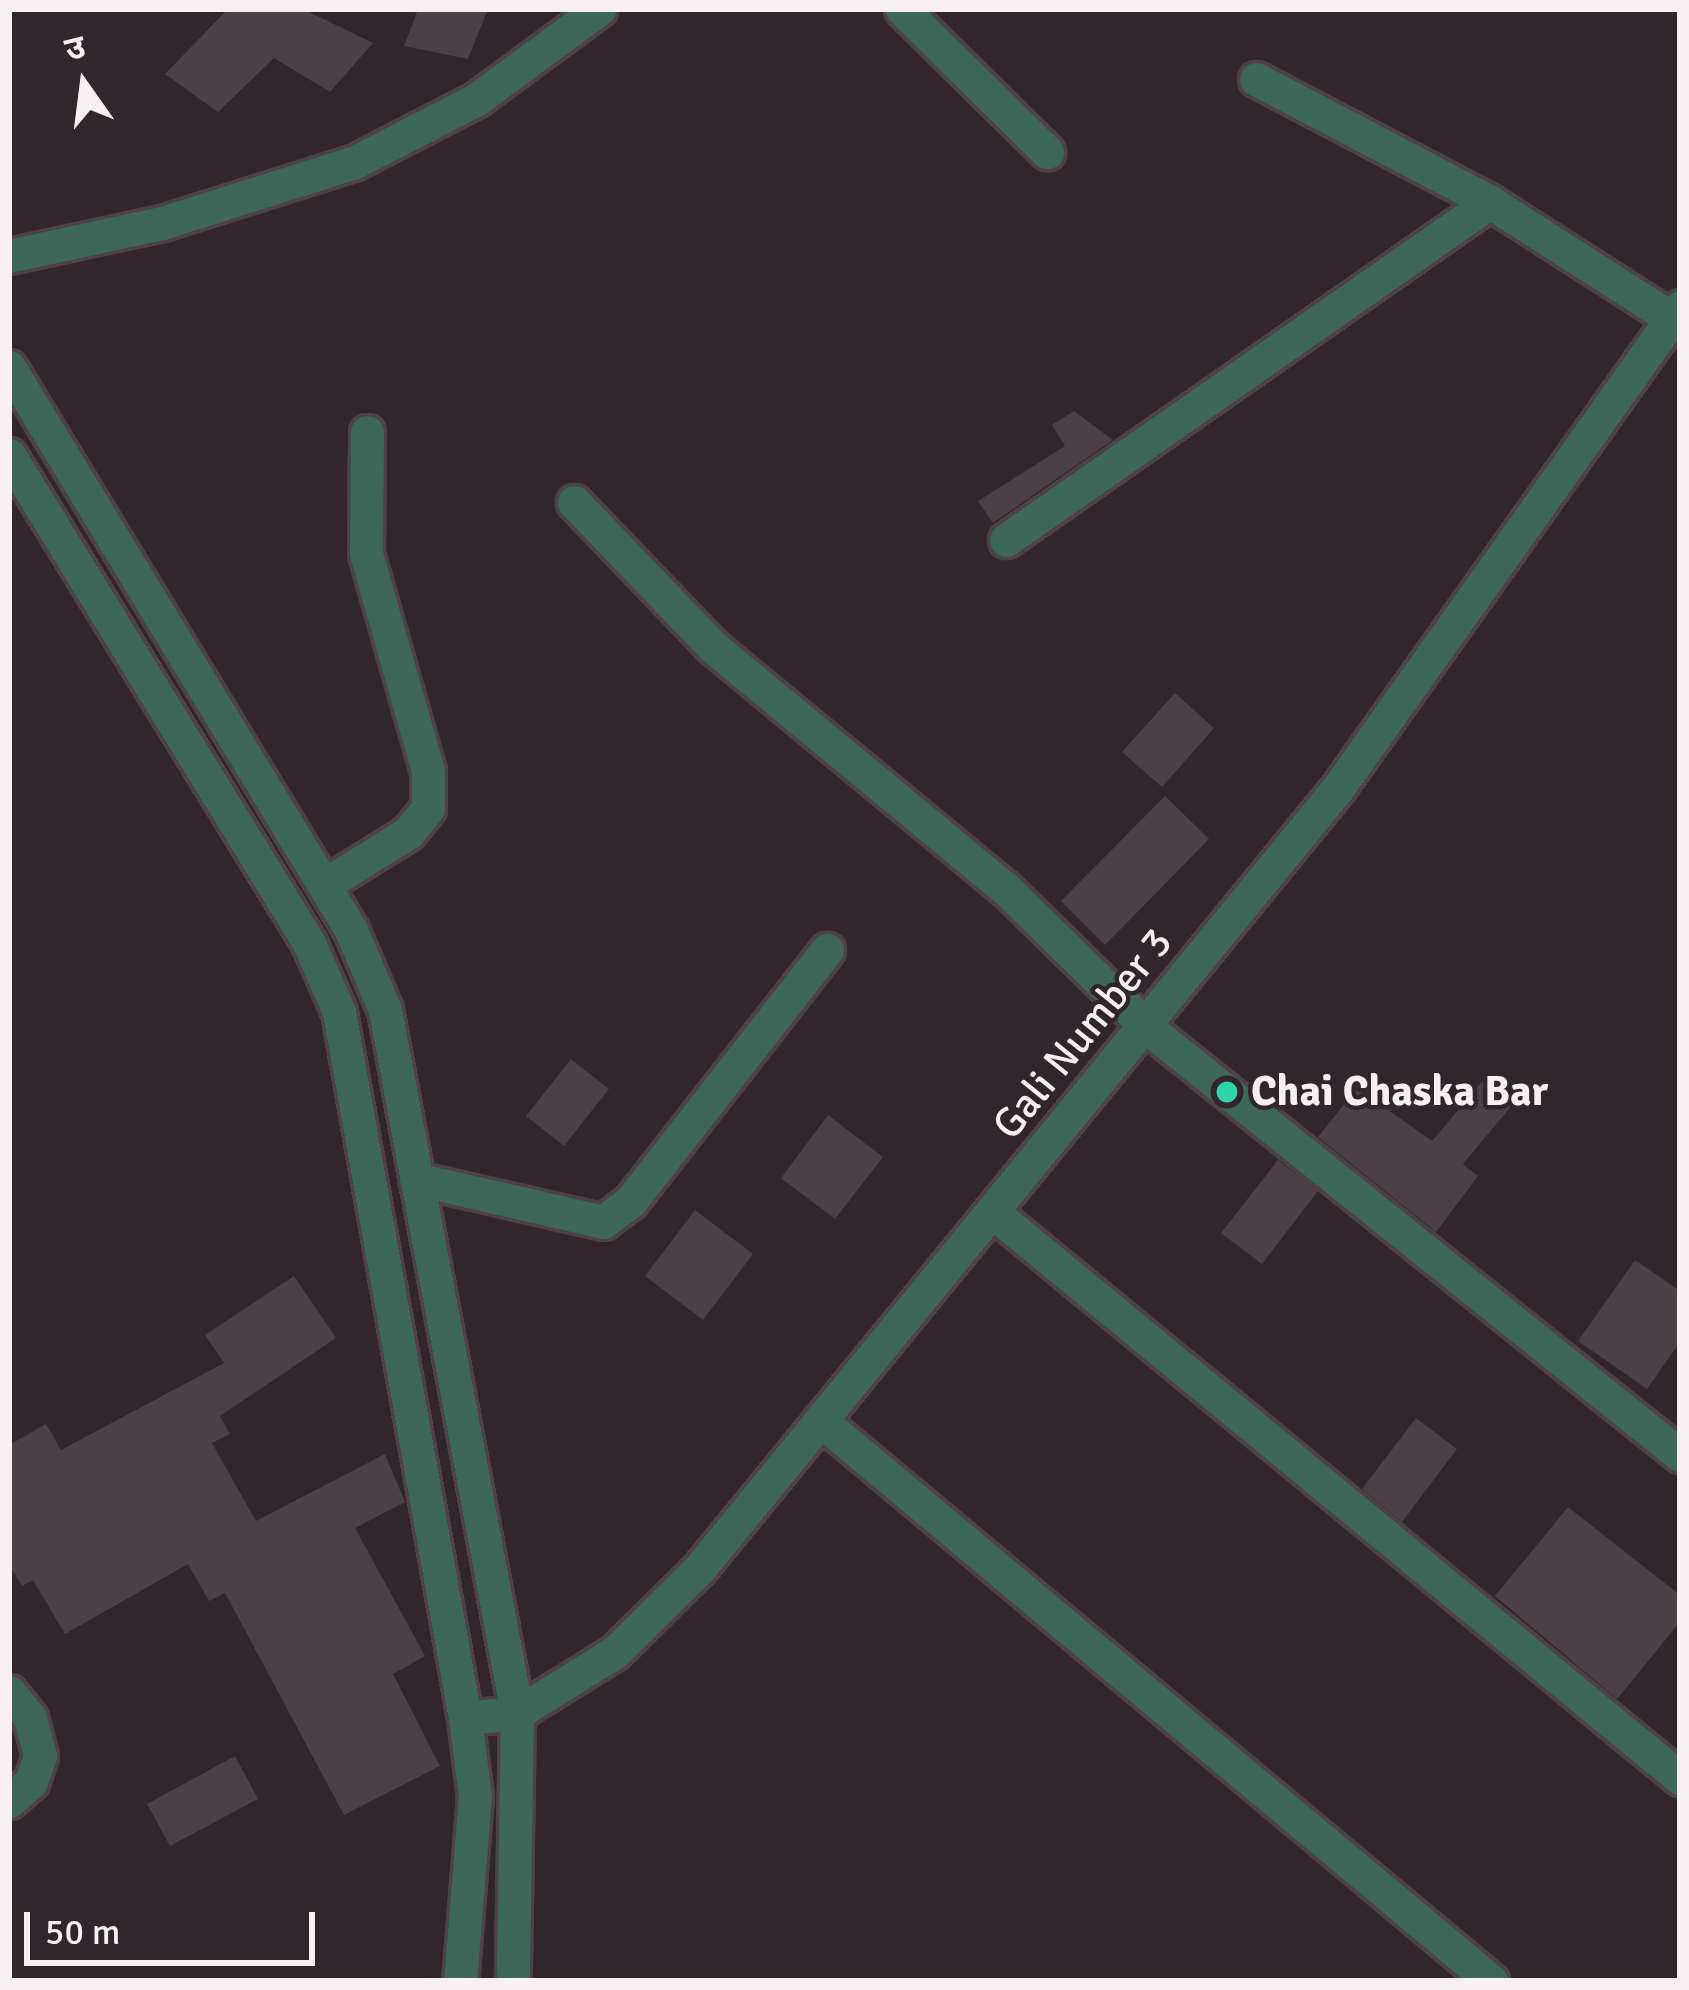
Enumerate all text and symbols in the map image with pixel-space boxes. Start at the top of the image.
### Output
north arrow [24,24,144,144]
text: उ [61,26,89,71]
street label: Gali Number 3 [983,918,1183,1150]
place label: Chai Chaska Bar [1251,1067,1548,1117]
marker: Chai Chaska Bar [1214,1079,1240,1105]
scale bar [30,1888,321,1962]
text: 50 m [45,1910,121,1955]

